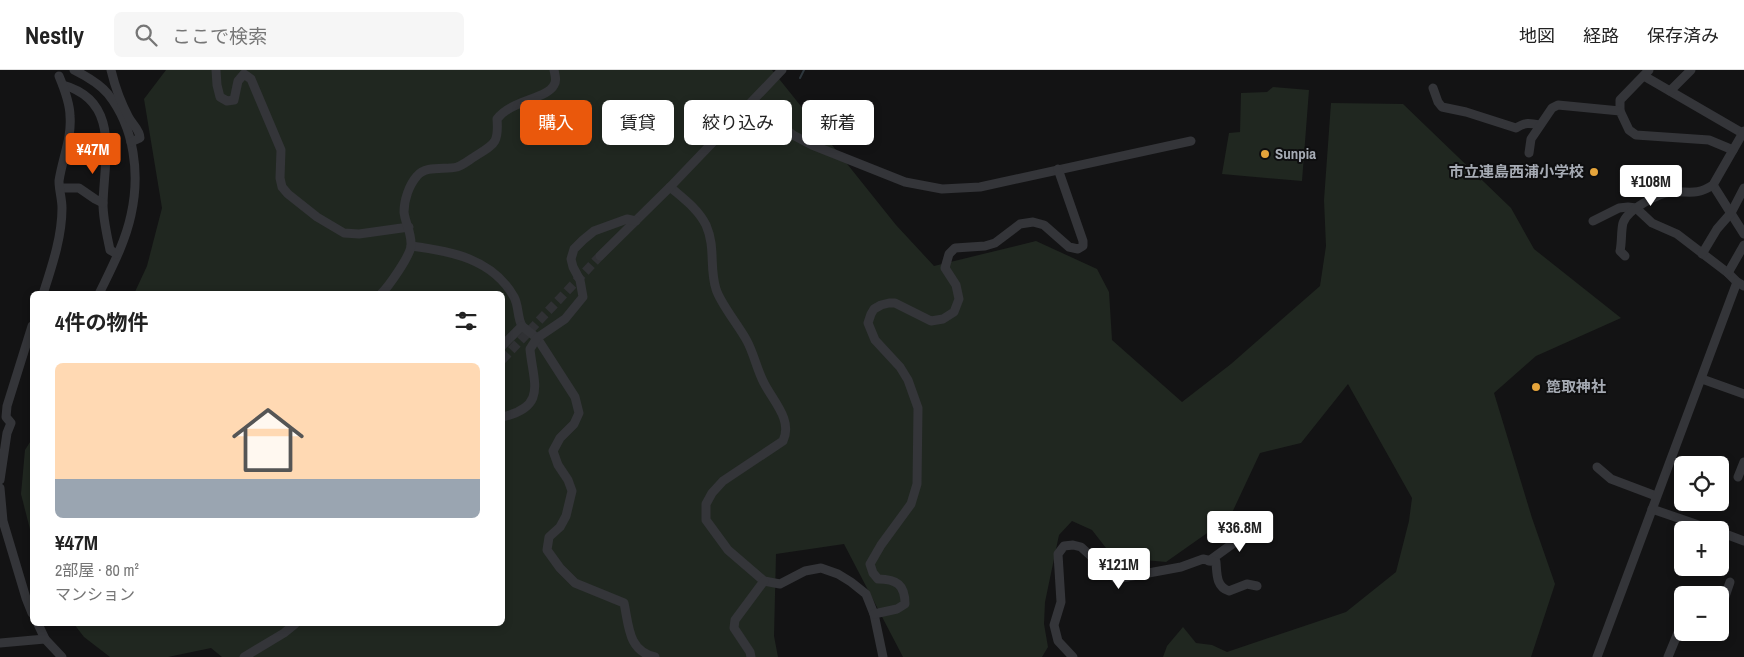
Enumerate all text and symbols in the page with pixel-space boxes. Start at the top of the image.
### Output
search box [114,12,464,57]
text: Nestly [25,19,84,51]
icon: search [132,21,160,49]
text: ここで検索 [172,23,267,49]
text: 地図 [1519,23,1555,48]
text: 経路 [1583,23,1619,48]
text: 保存済み [1647,23,1719,48]
chip: 購入 [520,100,592,145]
chip: 賃貸 [602,100,674,145]
chip: 絞り込み [684,100,792,145]
chip: 新着 [802,100,874,145]
pin: ¥47M [63,132,123,175]
text: ¥47M [77,138,109,160]
place label: Sunpia [1275,143,1316,164]
marker: Sunpia [1259,148,1271,160]
place label: 市立連島西浦小学校 [1449,161,1584,182]
pin: ¥108M [1616,164,1686,207]
marker: 市立連島西浦小学校 [1588,166,1600,178]
text: ¥108M [1631,170,1671,192]
icon: filters [452,307,480,335]
text: 4件の物件 [55,308,149,337]
place label: 箆取神社 [1546,376,1606,397]
marker: 箆取神社 [1530,381,1542,393]
icon: home [223,395,313,485]
map controls [1674,456,1729,641]
button: locate [1674,456,1729,511]
pin: ¥36.8M [1199,510,1281,553]
text: ¥36.8M [1218,516,1262,538]
button: + [1674,521,1729,576]
text: ¥47M [55,528,98,557]
pin: ¥121M [1084,548,1154,590]
text: ¥121M [1099,553,1139,575]
text: 2部屋 · 80 m² [55,559,139,581]
text: マンション [55,583,135,605]
button: − [1674,586,1729,641]

